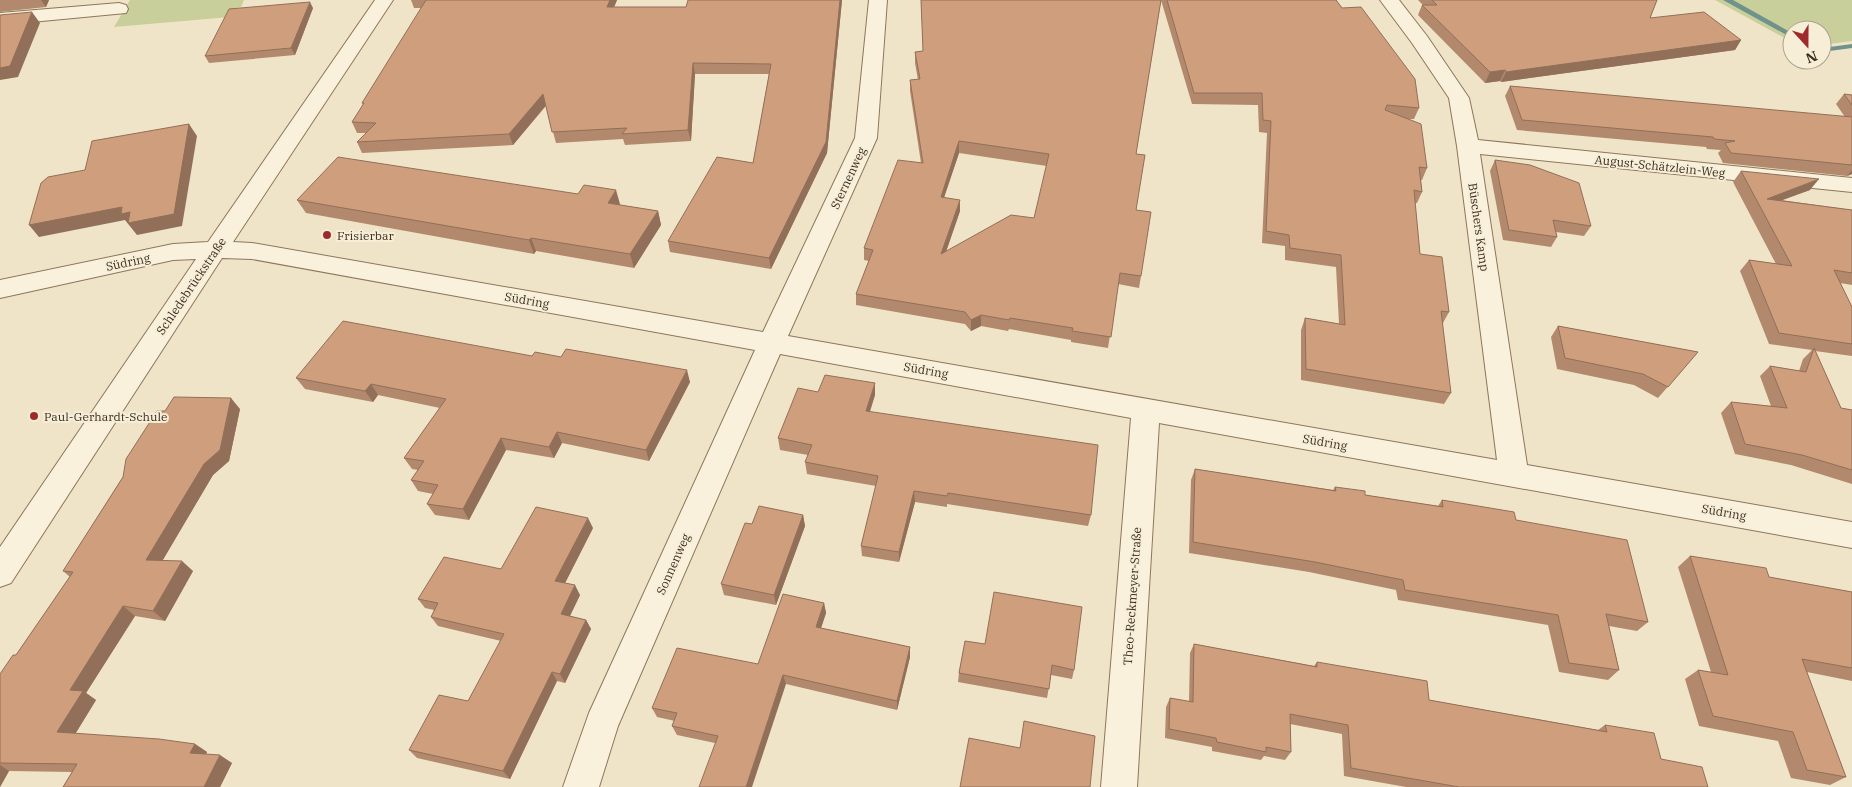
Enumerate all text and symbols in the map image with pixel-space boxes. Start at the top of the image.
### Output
north arrow [1782,20,1832,70]
text: N [1803,47,1820,68]
street label: Sternenweg [827,144,869,211]
street label: August-Schätzlein-Weg [1594,152,1726,180]
street label: Büschers Kamp [1465,182,1493,272]
place label: Frisierbar [337,228,395,243]
marker: Frisierbar [321,229,333,241]
street label: Schledebrückstraße [153,235,229,337]
street label: Südring [104,250,152,274]
street label: Südring [504,289,551,311]
street label: Südring [903,359,950,381]
place label: Paul-Gerhardt-Schule [44,409,168,424]
marker: Paul-Gerhardt-Schule [28,410,40,422]
street label: Südring [1302,431,1349,453]
street label: Südring [1701,501,1748,523]
street label: Theo-Reckmeyer-Straße [1120,526,1144,666]
street label: Sonnenweg [653,531,693,597]

